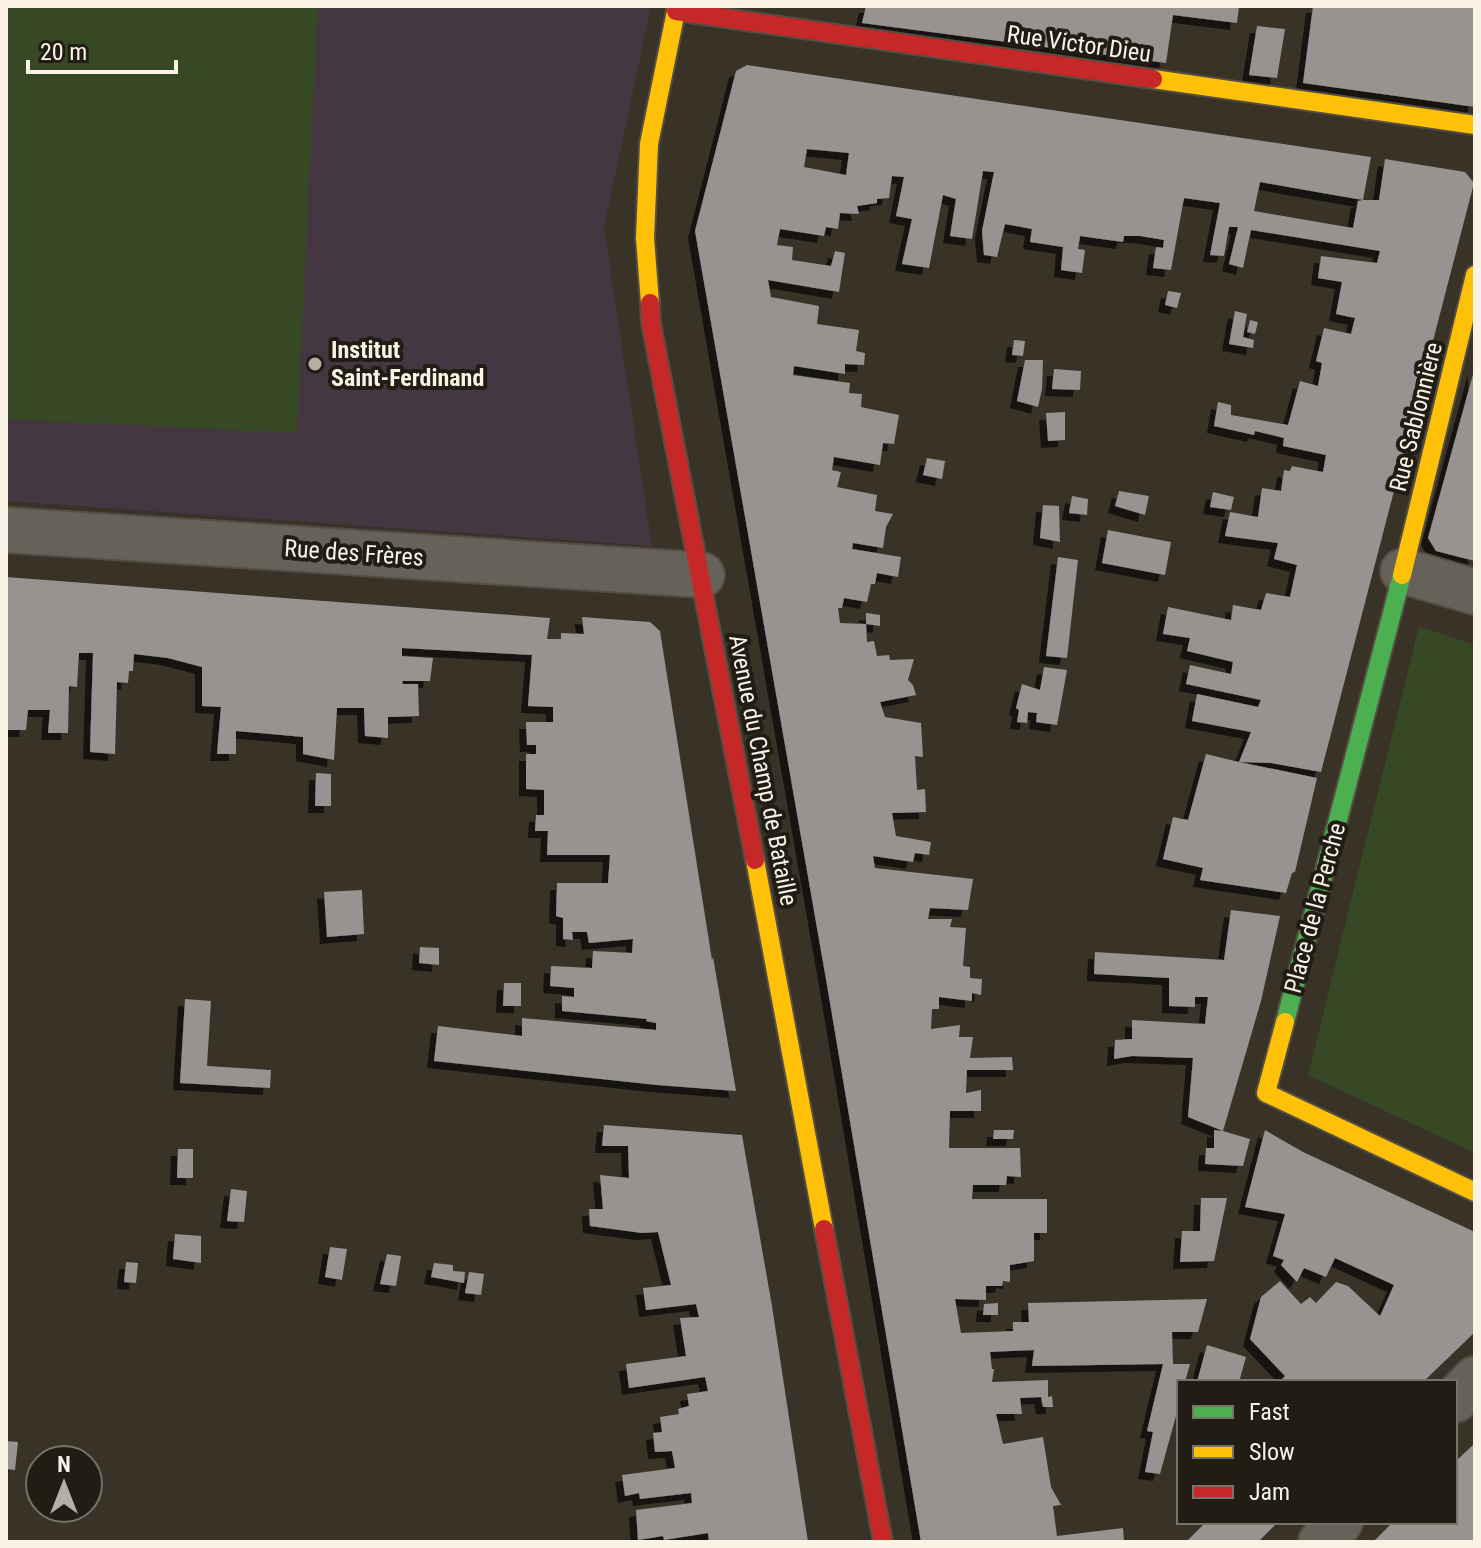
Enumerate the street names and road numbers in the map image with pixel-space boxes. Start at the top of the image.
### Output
street label: Rue Victor Dieu [1005,20,1153,68]
street label: Rue Sablonnière [1384,339,1448,495]
street label: Rue des Frères [283,534,425,572]
street label: Avenue du Champ de Bataille [723,632,803,908]
street label: Place de la Perche [1279,820,1351,996]

